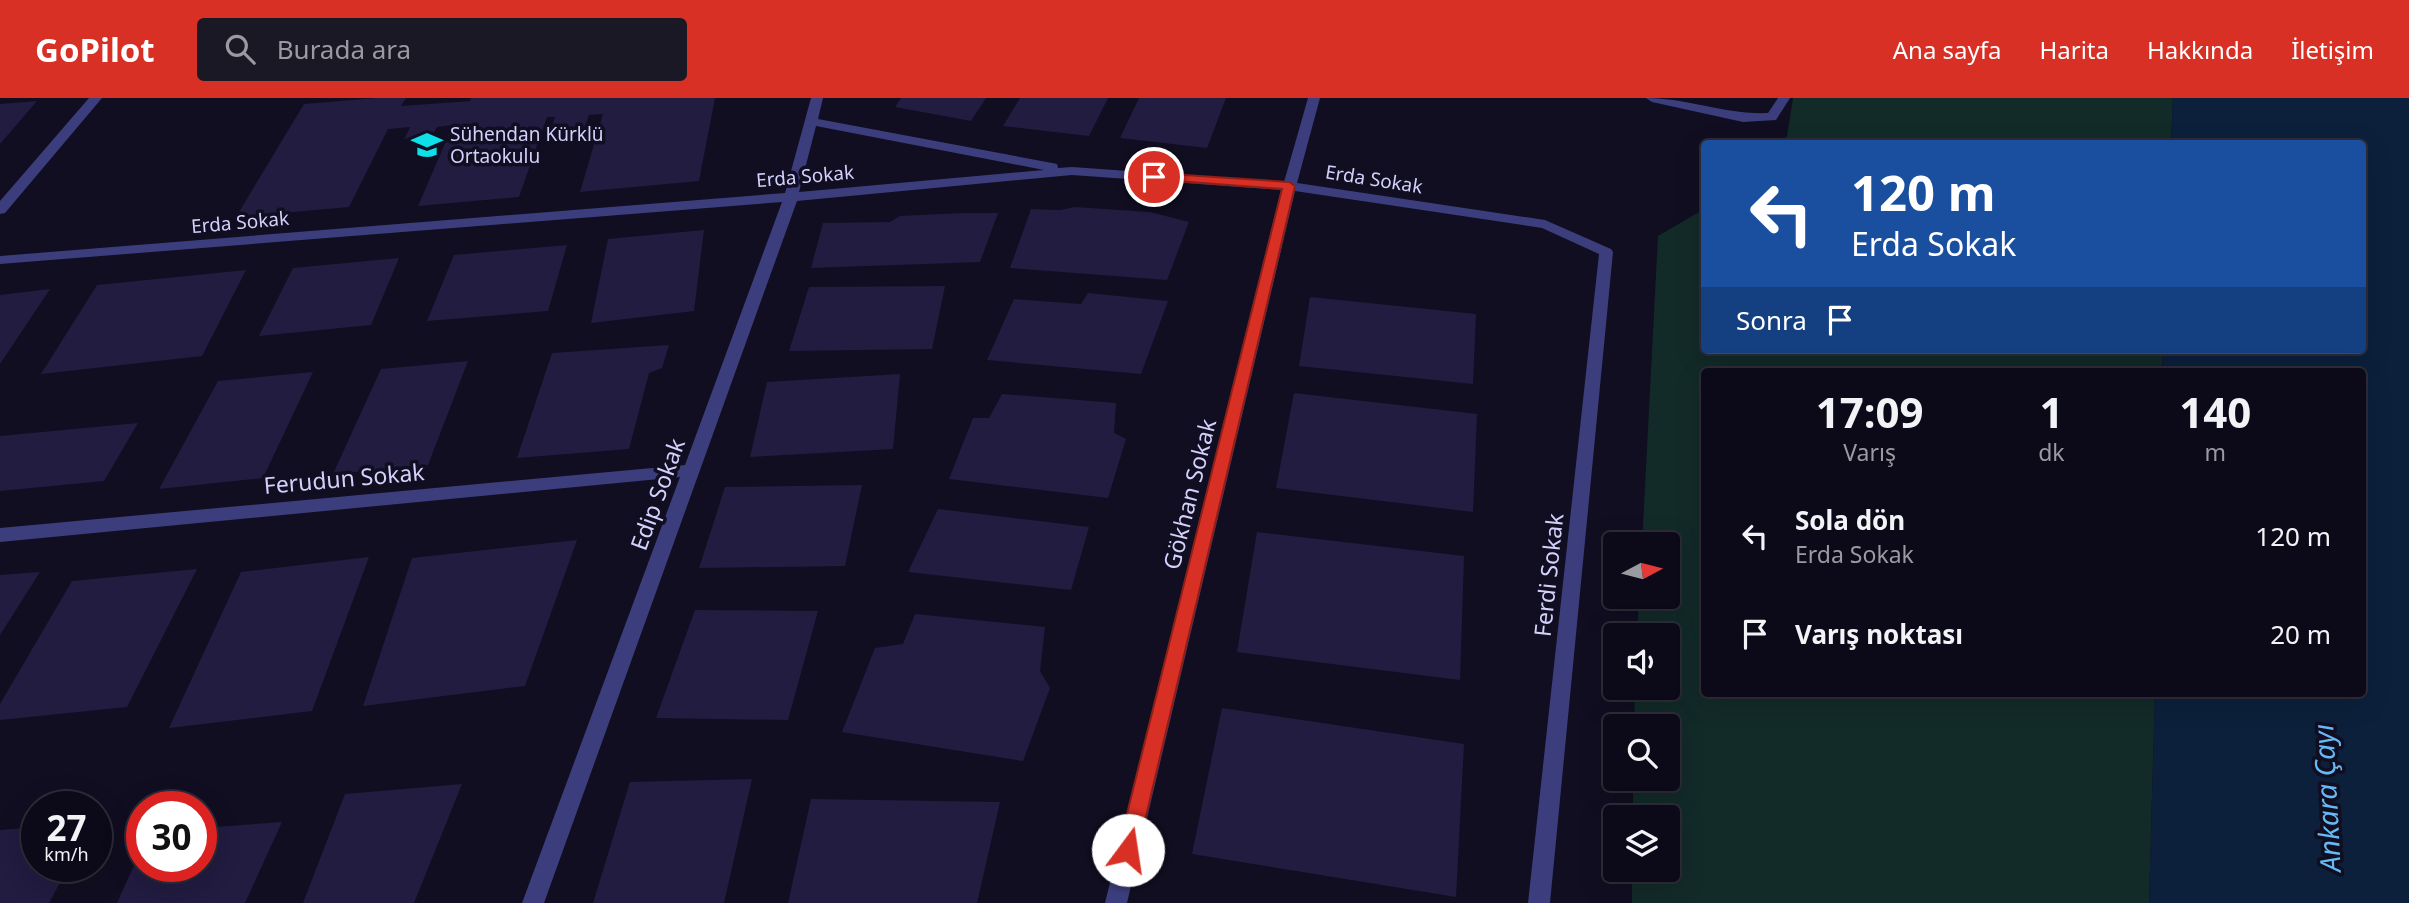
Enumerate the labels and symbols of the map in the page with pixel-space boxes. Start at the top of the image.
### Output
place label: Sühendan Kürklü Ortaokulu [450,121,604,169]
school or university icon: Sühendan Kürklü Ortaokulu [410,128,444,162]
pin [1124,147,1184,207]
street label: Erda Sokak [1323,158,1425,200]
street label: Erda Sokak [755,159,855,193]
street label: Erda Sokak [190,205,290,239]
street label: Gökhan Sokak [1155,415,1223,573]
street label: Edip Sokak [622,433,692,554]
street label: Ferudun Sokak [262,455,426,501]
street label: Ferdi Sokak [1526,511,1570,638]
north arrow [1603,532,1680,609]
water label: Ankara Çayı [2303,723,2349,875]
speed limit sign: 30 [126,791,217,882]
position arrow [1091,813,1165,887]

